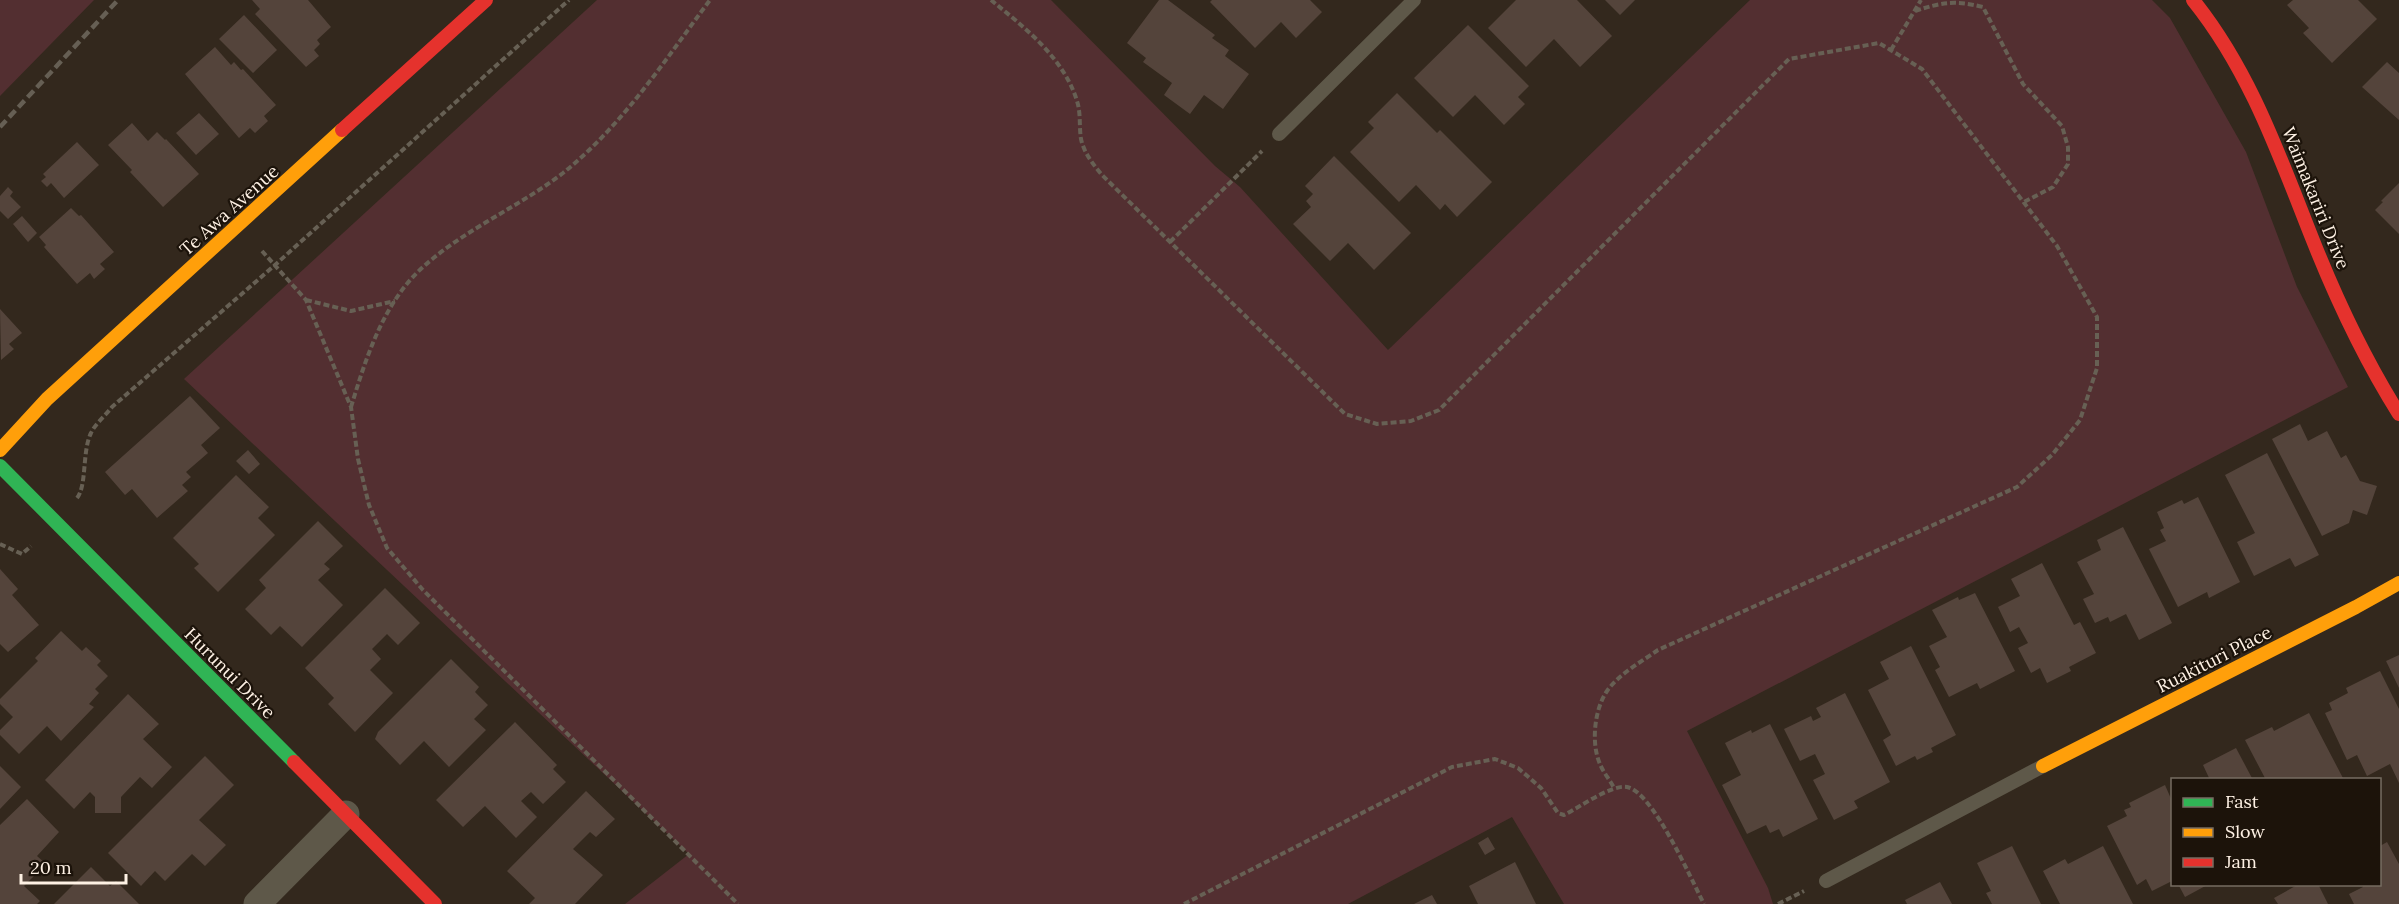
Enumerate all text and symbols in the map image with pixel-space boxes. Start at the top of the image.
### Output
street label: Waimakariri Drive [2277,124,2355,273]
street label: Te Awa Avenue [175,159,283,260]
street label: Ruakituri Place [2153,620,2276,698]
street label: Hurunui Drive [180,623,281,724]
legend [2171,778,2381,886]
text: Fast [2225,790,2259,813]
text: Slow [2225,820,2265,843]
scale bar [21,847,126,885]
text: Jam [2224,850,2257,873]
text: 20 m [30,856,72,879]

